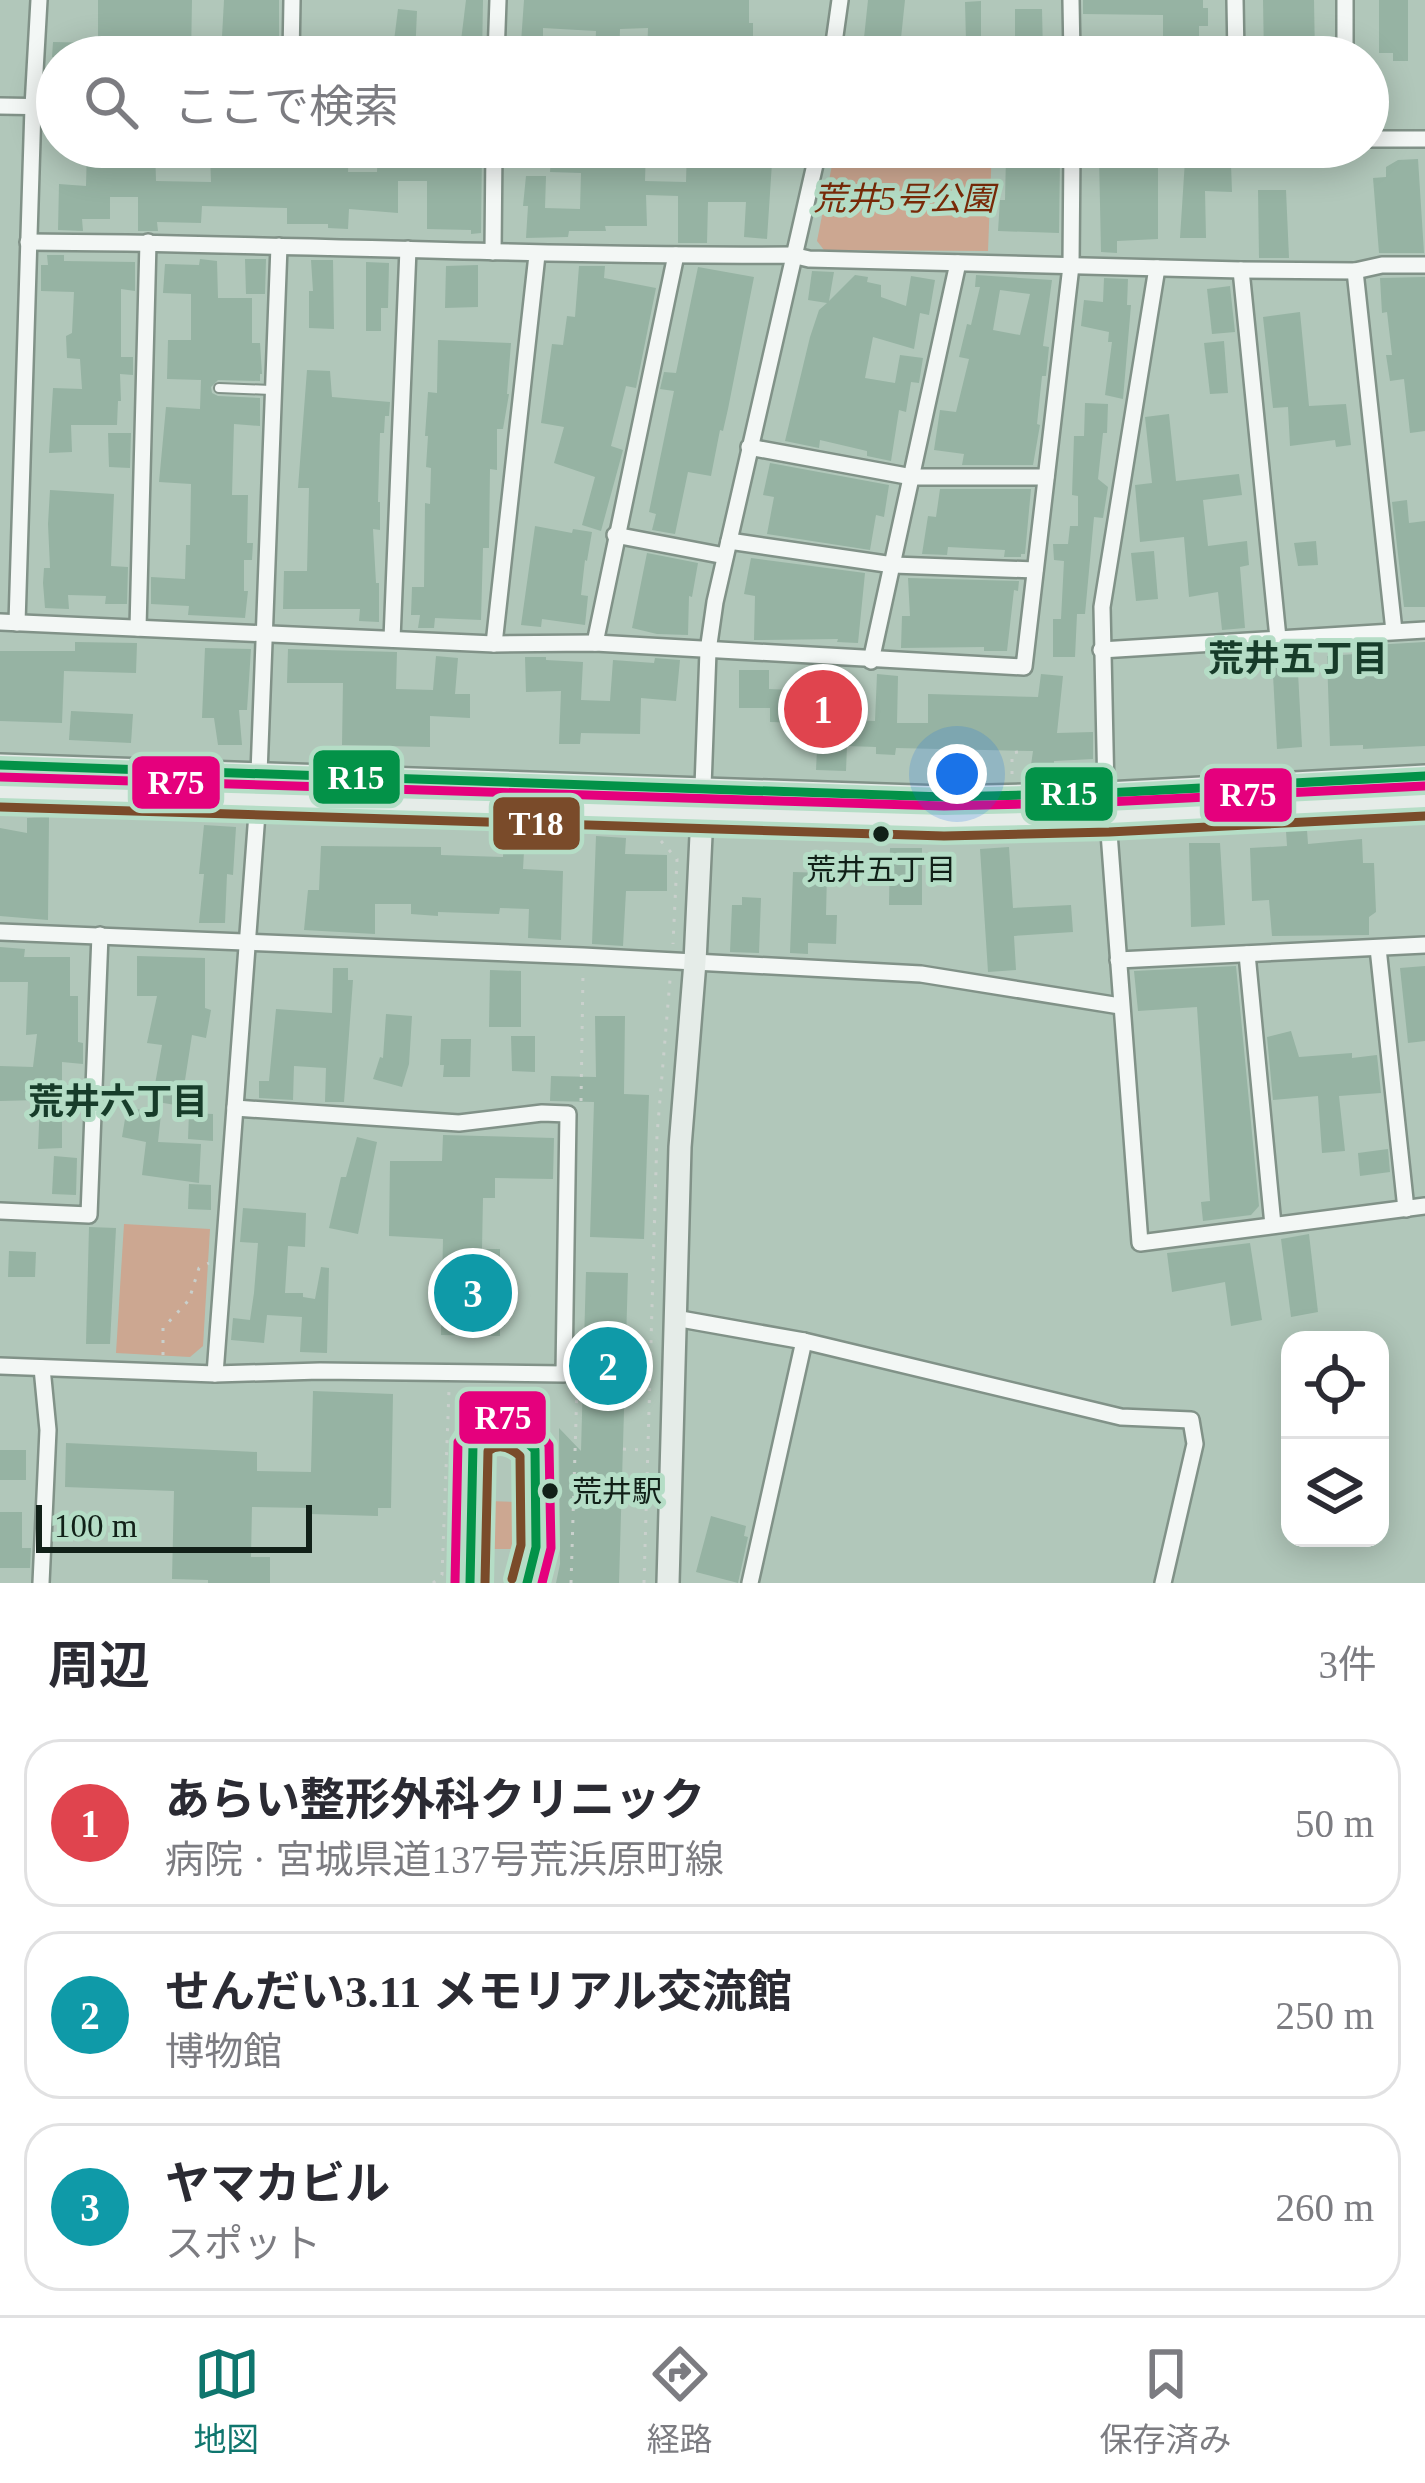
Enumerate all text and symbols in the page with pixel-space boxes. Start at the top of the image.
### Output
search box [36,36,1389,168]
icon: search [78,69,144,135]
text: ここで検索 [174,82,399,132]
park label: 荒井5号公園 [813,181,999,217]
district label: 荒井五丁目 [1208,639,1388,679]
pin: 1 [784,664,862,754]
your location [927,744,987,804]
line badge: R15 [311,748,402,806]
line badge: R75 [130,754,222,811]
text: R15 [328,760,384,796]
text: R75 [148,765,204,801]
line badge: R15 [1023,765,1115,823]
line badge: R75 [1202,766,1294,824]
text: R15 [1041,776,1097,812]
text: R75 [1220,777,1276,813]
line badge: T18 [491,795,582,852]
text: T18 [508,806,564,842]
marker: 荒井五丁目 [870,823,892,845]
place label: 荒井五丁目 [806,853,956,886]
district label: 荒井六丁目 [28,1082,208,1122]
pin: 3 [434,1248,512,1338]
pin: 2 [569,1321,647,1411]
map controls [1281,1331,1389,1547]
button: locate [1281,1331,1389,1439]
line badge: R75 [457,1389,548,1446]
text: R75 [475,1400,531,1436]
button: layers [1281,1439,1389,1547]
place label: 荒井駅 [572,1475,662,1508]
marker: 荒井駅 [539,1480,561,1502]
scale bar [36,1499,312,1552]
text: 100 m [54,1508,137,1544]
text: 周辺 [48,1638,150,1694]
text: 3件 [1318,1643,1377,1686]
text: あらい整形外科クリニック [165,1775,705,1825]
text: 1 [80,1802,100,1845]
text: 50 m [1295,1802,1374,1845]
text: 病院 · 宮城県道137号荒浜原町線 [165,1838,724,1881]
text: せんだい3.11 メモリアル交流館 [165,1967,792,2017]
text: 2 [80,1994,100,2037]
text: 250 m [1275,1994,1374,2037]
text: 博物館 [165,2030,282,2073]
text: ヤマカビル [165,2159,390,2209]
text: 3 [80,2186,100,2229]
text: 260 m [1275,2186,1374,2229]
text: スポット [165,2222,321,2265]
tab: 地図 [194,2341,260,2461]
tab: 経路 [647,2341,713,2461]
tab: 保存済み [1100,2341,1232,2461]

